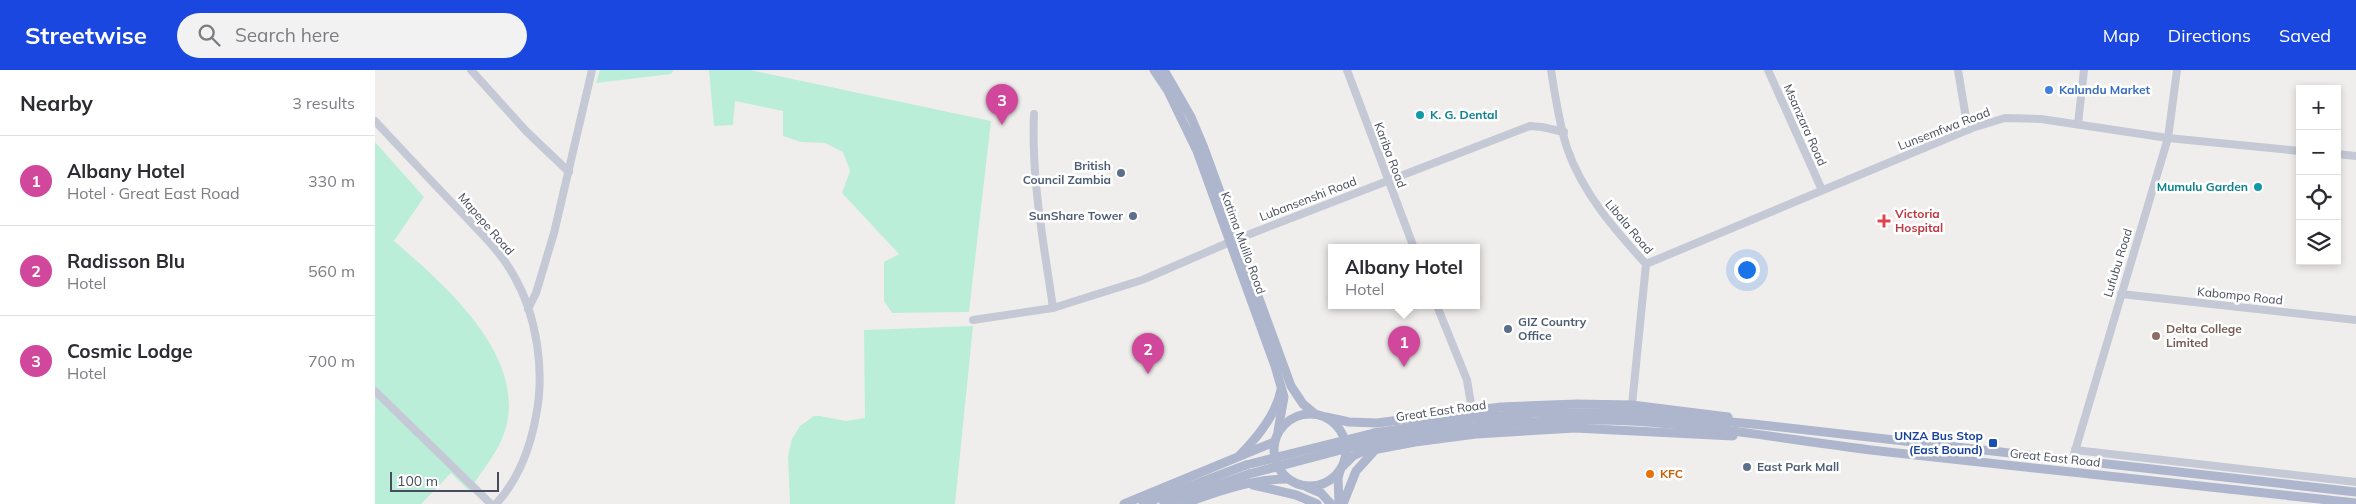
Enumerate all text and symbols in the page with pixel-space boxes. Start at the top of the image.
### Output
search box [177,13,527,58]
text: Streetwise [25,20,147,50]
icon: search [195,21,223,49]
text: Search here [235,23,339,47]
text: Map [2103,24,2140,47]
text: Directions [2168,24,2251,47]
text: Saved [2279,24,2331,47]
street label: Msanzara Road [1781,82,1830,168]
place label: Kalundu Market [2059,82,2150,97]
pin: 3 [986,84,1018,125]
marker: Kalundu Market [2043,84,2055,96]
map controls [2296,85,2341,265]
button: + [2296,85,2341,130]
text: Nearby [20,90,93,116]
text: 3 results [292,93,355,113]
street label: Lunsemfwa Road [1896,104,1992,153]
place label: K. G. Dental [1430,107,1498,122]
marker: K. G. Dental [1414,109,1426,121]
street label: Kariba Road [1371,120,1410,190]
button: − [2296,130,2341,175]
place label: British Council Zambia [1023,158,1111,187]
text: Albany Hotel [67,159,185,183]
marker: British Council Zambia [1115,167,1127,179]
text: 1 [31,171,41,191]
text: 330 m [308,171,355,191]
street label: Lubansenshi Road [1257,173,1358,224]
button: locate [2296,175,2341,220]
place label: Mumulu Garden [2157,179,2248,194]
marker: Mumulu Garden [2252,181,2264,193]
text: Hotel · Great East Road [67,183,240,203]
street label: Mapepe Road [455,190,517,258]
street label: Katima Mulilo Road [1218,190,1269,296]
street label: Libala Road [1602,196,1656,257]
place label: Victoria Hospital [1894,206,1943,235]
place label: SunShare Tower [1029,208,1123,223]
marker: SunShare Tower [1127,210,1139,222]
marker: Victoria Hospital [1877,214,1891,228]
button: layers [2296,220,2341,265]
street label: Lufubu Road [2100,227,2135,299]
popup [1328,244,1480,309]
text: Radisson Blu [67,249,185,273]
text: Albany Hotel [1345,255,1463,279]
your location [1734,257,1760,283]
text: 2 [31,261,41,281]
text: 560 m [308,261,355,281]
text: Hotel [67,273,106,293]
text: Hotel [1345,279,1384,299]
street label: Kabompo Road [2197,284,2284,307]
place label: GIZ Country Office [1518,314,1587,343]
place label: Delta College Limited [2166,321,2242,350]
marker: GIZ Country Office [1502,323,1514,335]
pin: 1 [1388,326,1420,367]
marker: Delta College Limited [2150,330,2162,342]
pin: 2 [1132,333,1164,374]
text: Cosmic Lodge [67,339,193,363]
text: 3 [31,351,41,371]
text: 700 m [308,351,355,371]
text: Hotel [67,363,106,383]
street label: Great East Road [1395,397,1487,424]
place label: UNZA Bus Stop (East Bound) [1894,428,1983,457]
marker: UNZA Bus Stop (East Bound) [1987,437,1999,449]
street label: Great East Road [2009,445,2101,470]
place label: East Park Mall [1757,459,1839,474]
marker: East Park Mall [1741,461,1753,473]
place label: KFC [1660,466,1683,481]
marker: KFC [1644,468,1656,480]
scale bar [390,469,499,492]
text: 100 m [397,472,438,490]

